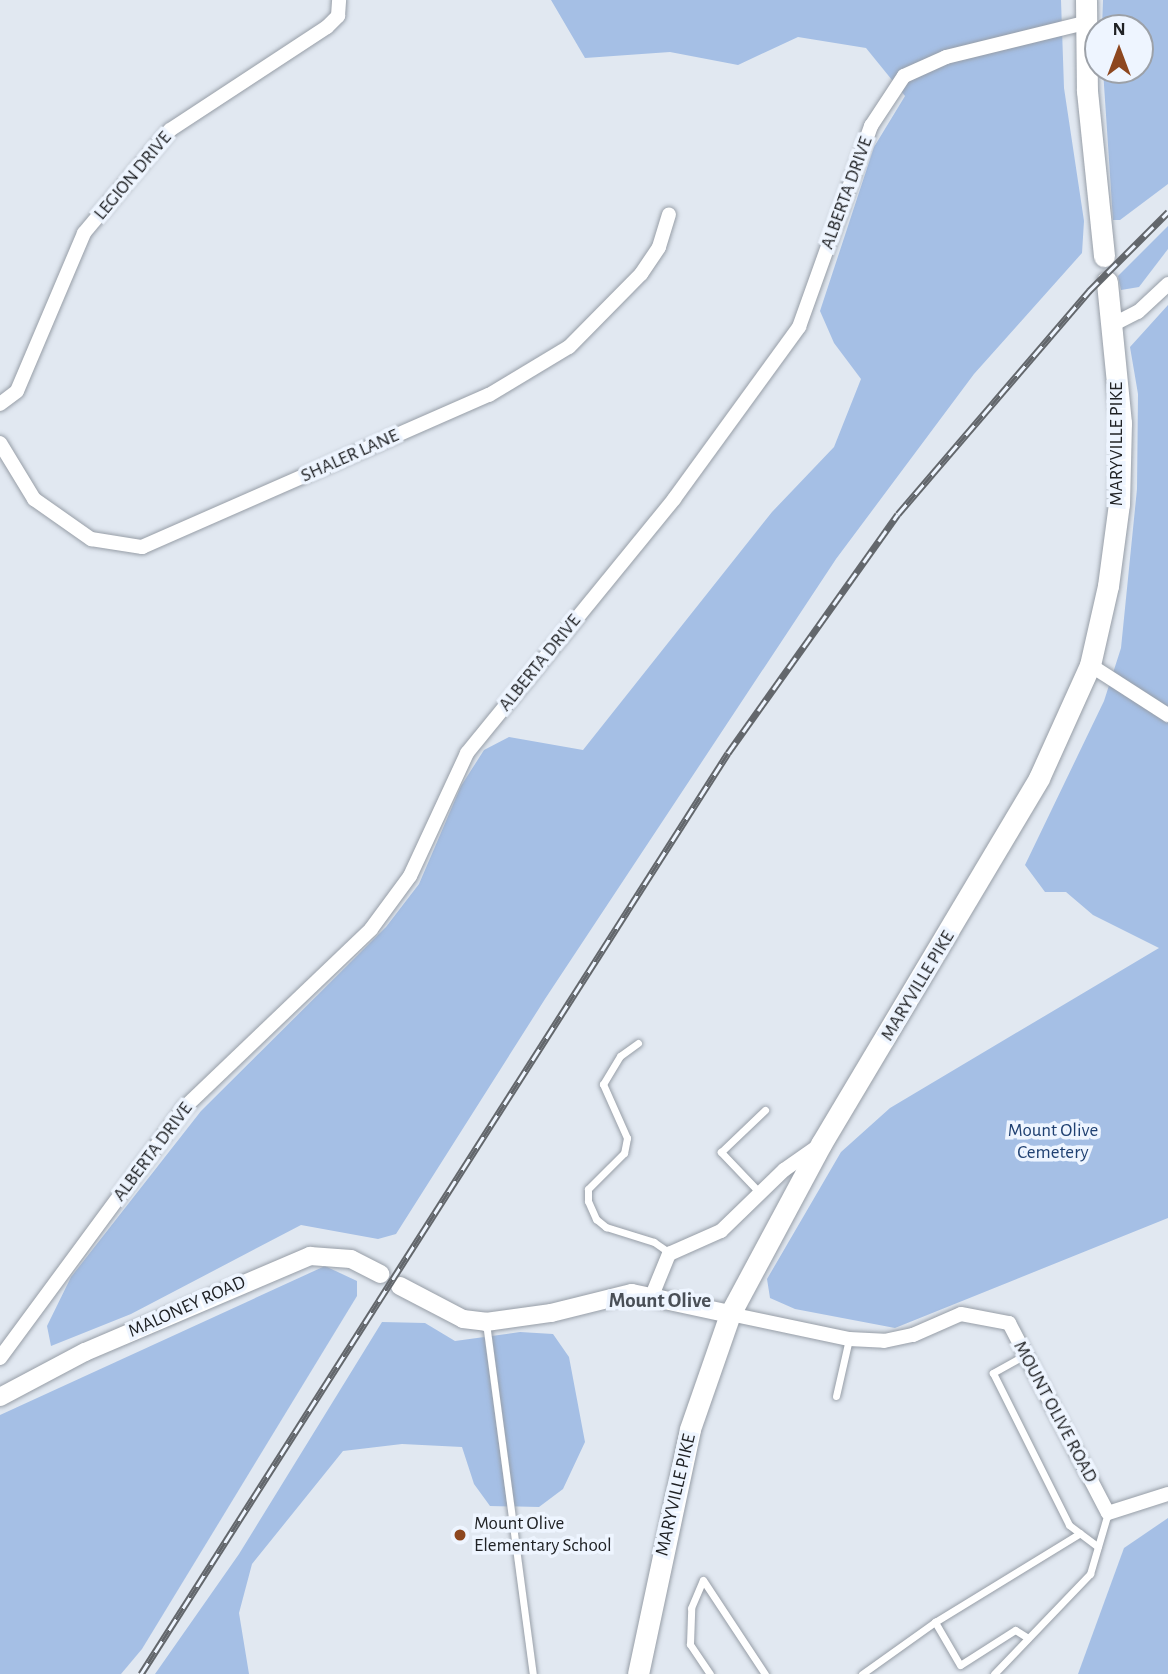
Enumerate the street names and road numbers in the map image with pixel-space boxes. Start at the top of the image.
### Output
street label: LEGION DRIVE [89,127,177,225]
street label: ALBERTA DRIVE [816,134,878,252]
street label: MARYVILLE PIKE [1106,382,1128,506]
street label: SHALER LANE [298,424,402,488]
street label: ALBERTA DRIVE [494,610,586,716]
street label: MARYVILLE PIKE [876,927,960,1045]
street label: ALBERTA DRIVE [108,1098,198,1206]
street label: MALONEY ROAD [125,1271,249,1343]
street label: MOUNT OLIVE ROAD [1008,1337,1102,1487]
street label: MARYVILLE PIKE [651,1432,701,1558]

